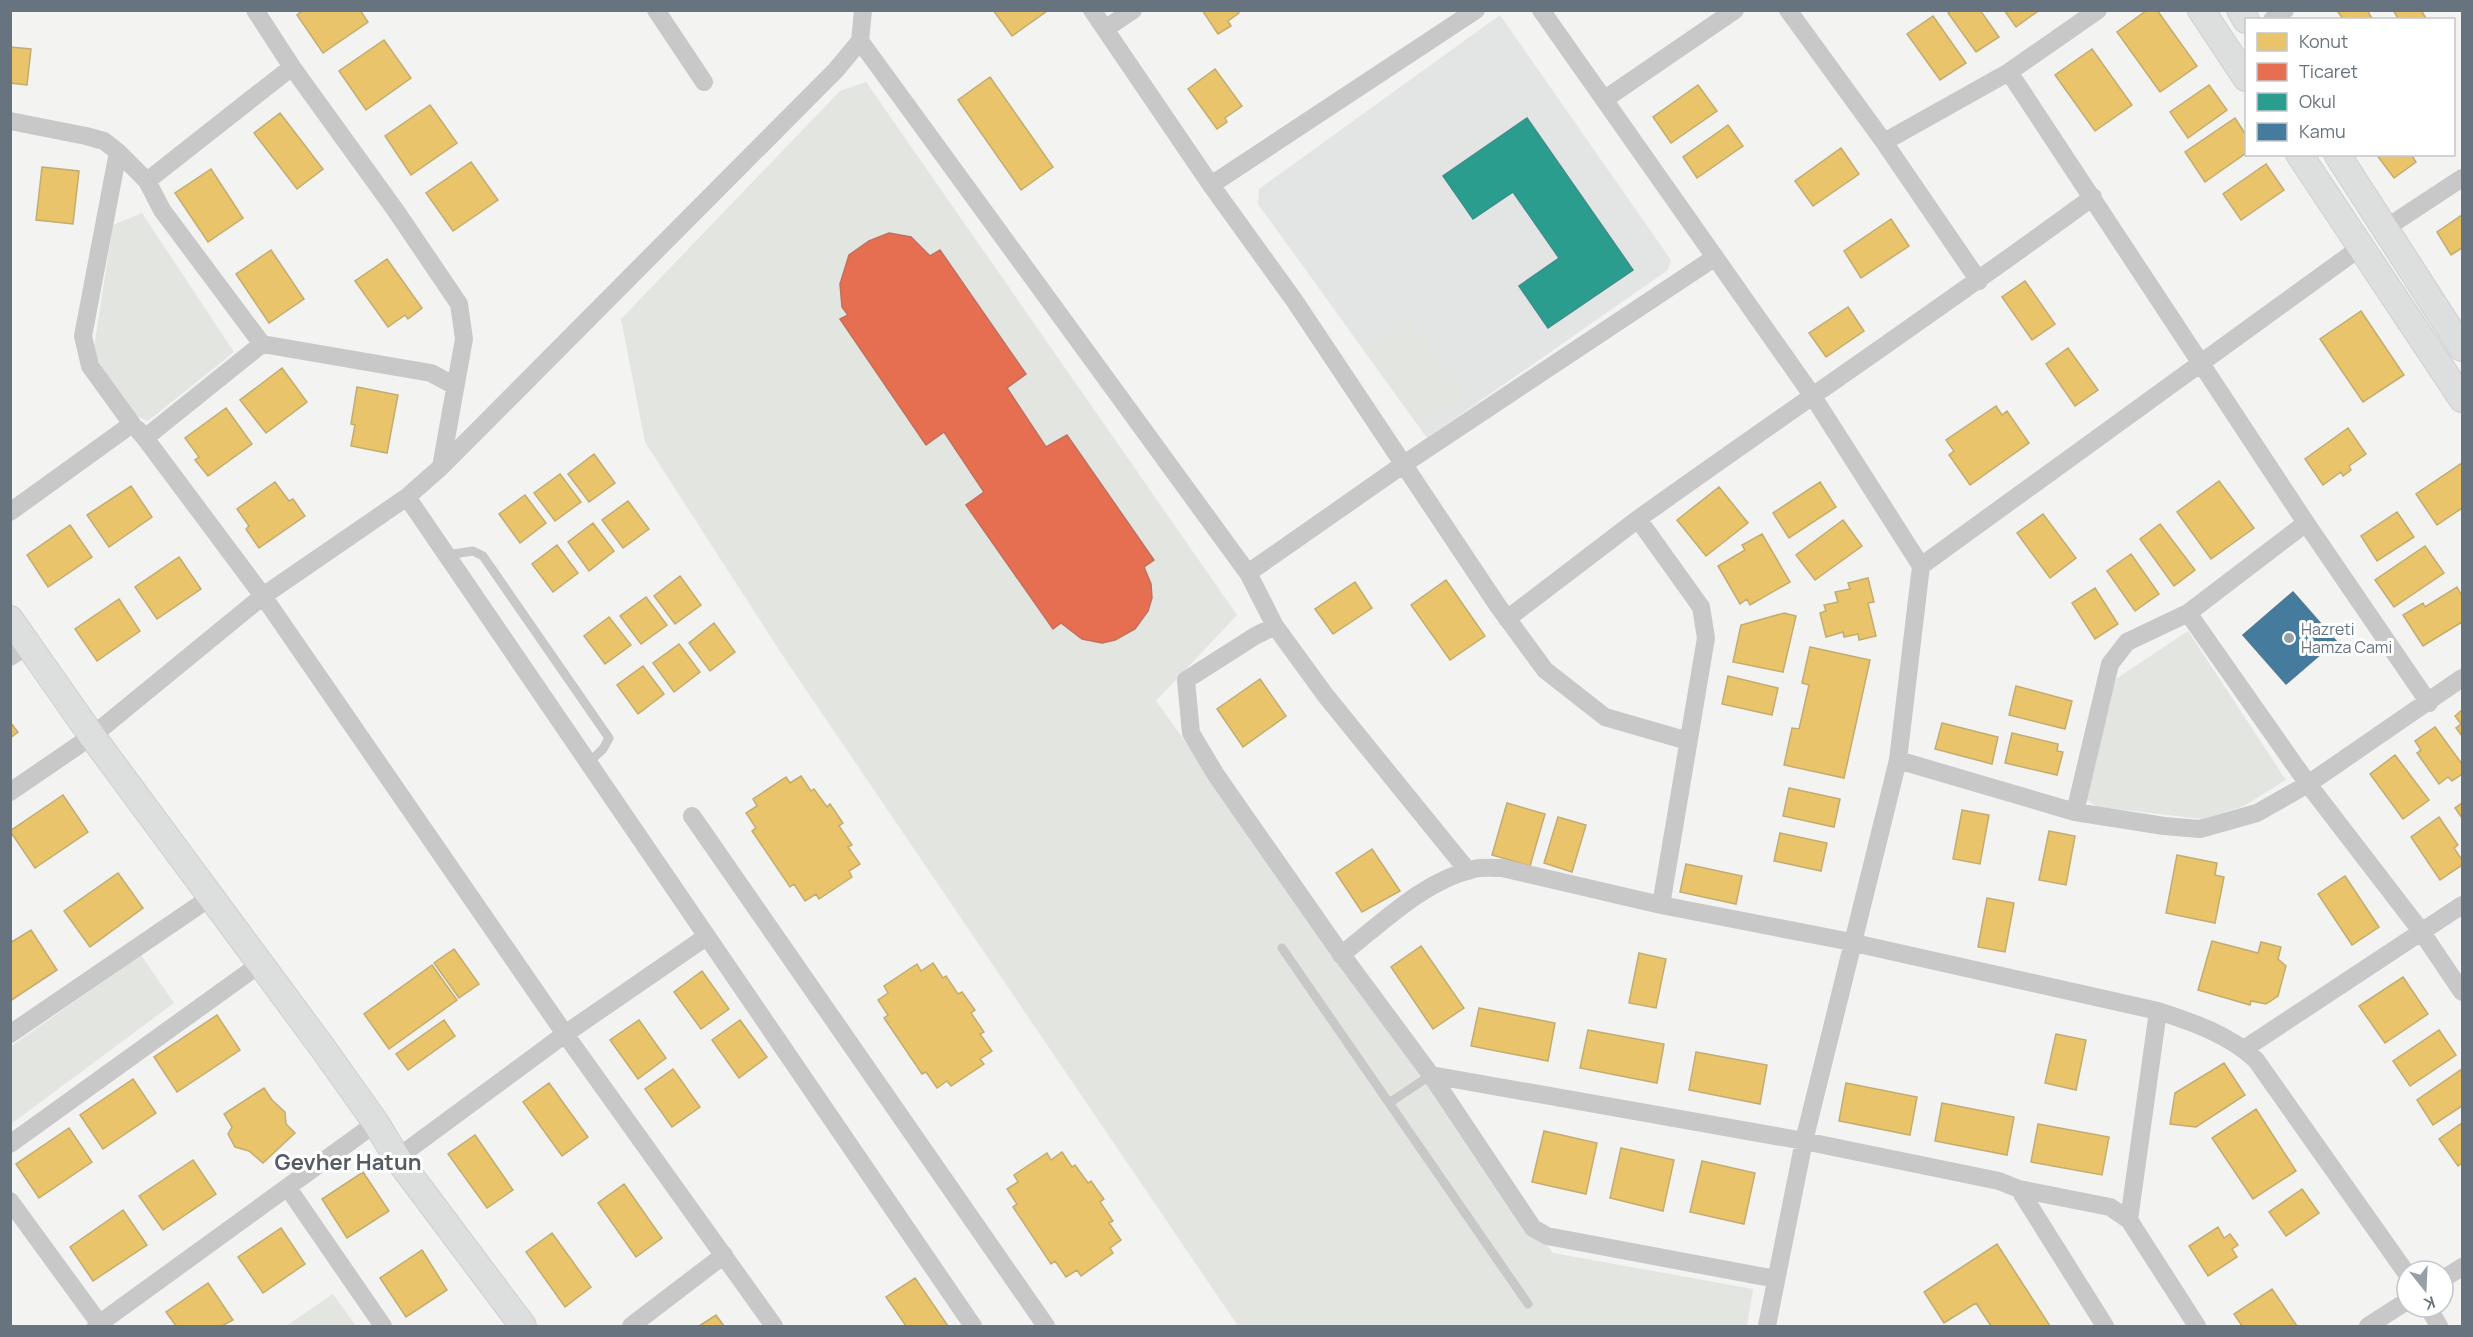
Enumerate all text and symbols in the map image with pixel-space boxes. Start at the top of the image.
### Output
legend [2245,18,2455,156]
text: Konut [2299,29,2348,53]
text: Ticaret [2299,59,2358,83]
text: Okul [2299,89,2336,113]
text: Kamu [2299,119,2346,143]
place label: Hazreti Hamza Cami [2301,618,2392,658]
marker: Hazreti Hamza Cami [2282,631,2296,645]
district label: Gevher Hatun [275,1147,421,1177]
north arrow [2395,1259,2455,1319]
text: K [2421,1291,2438,1316]

